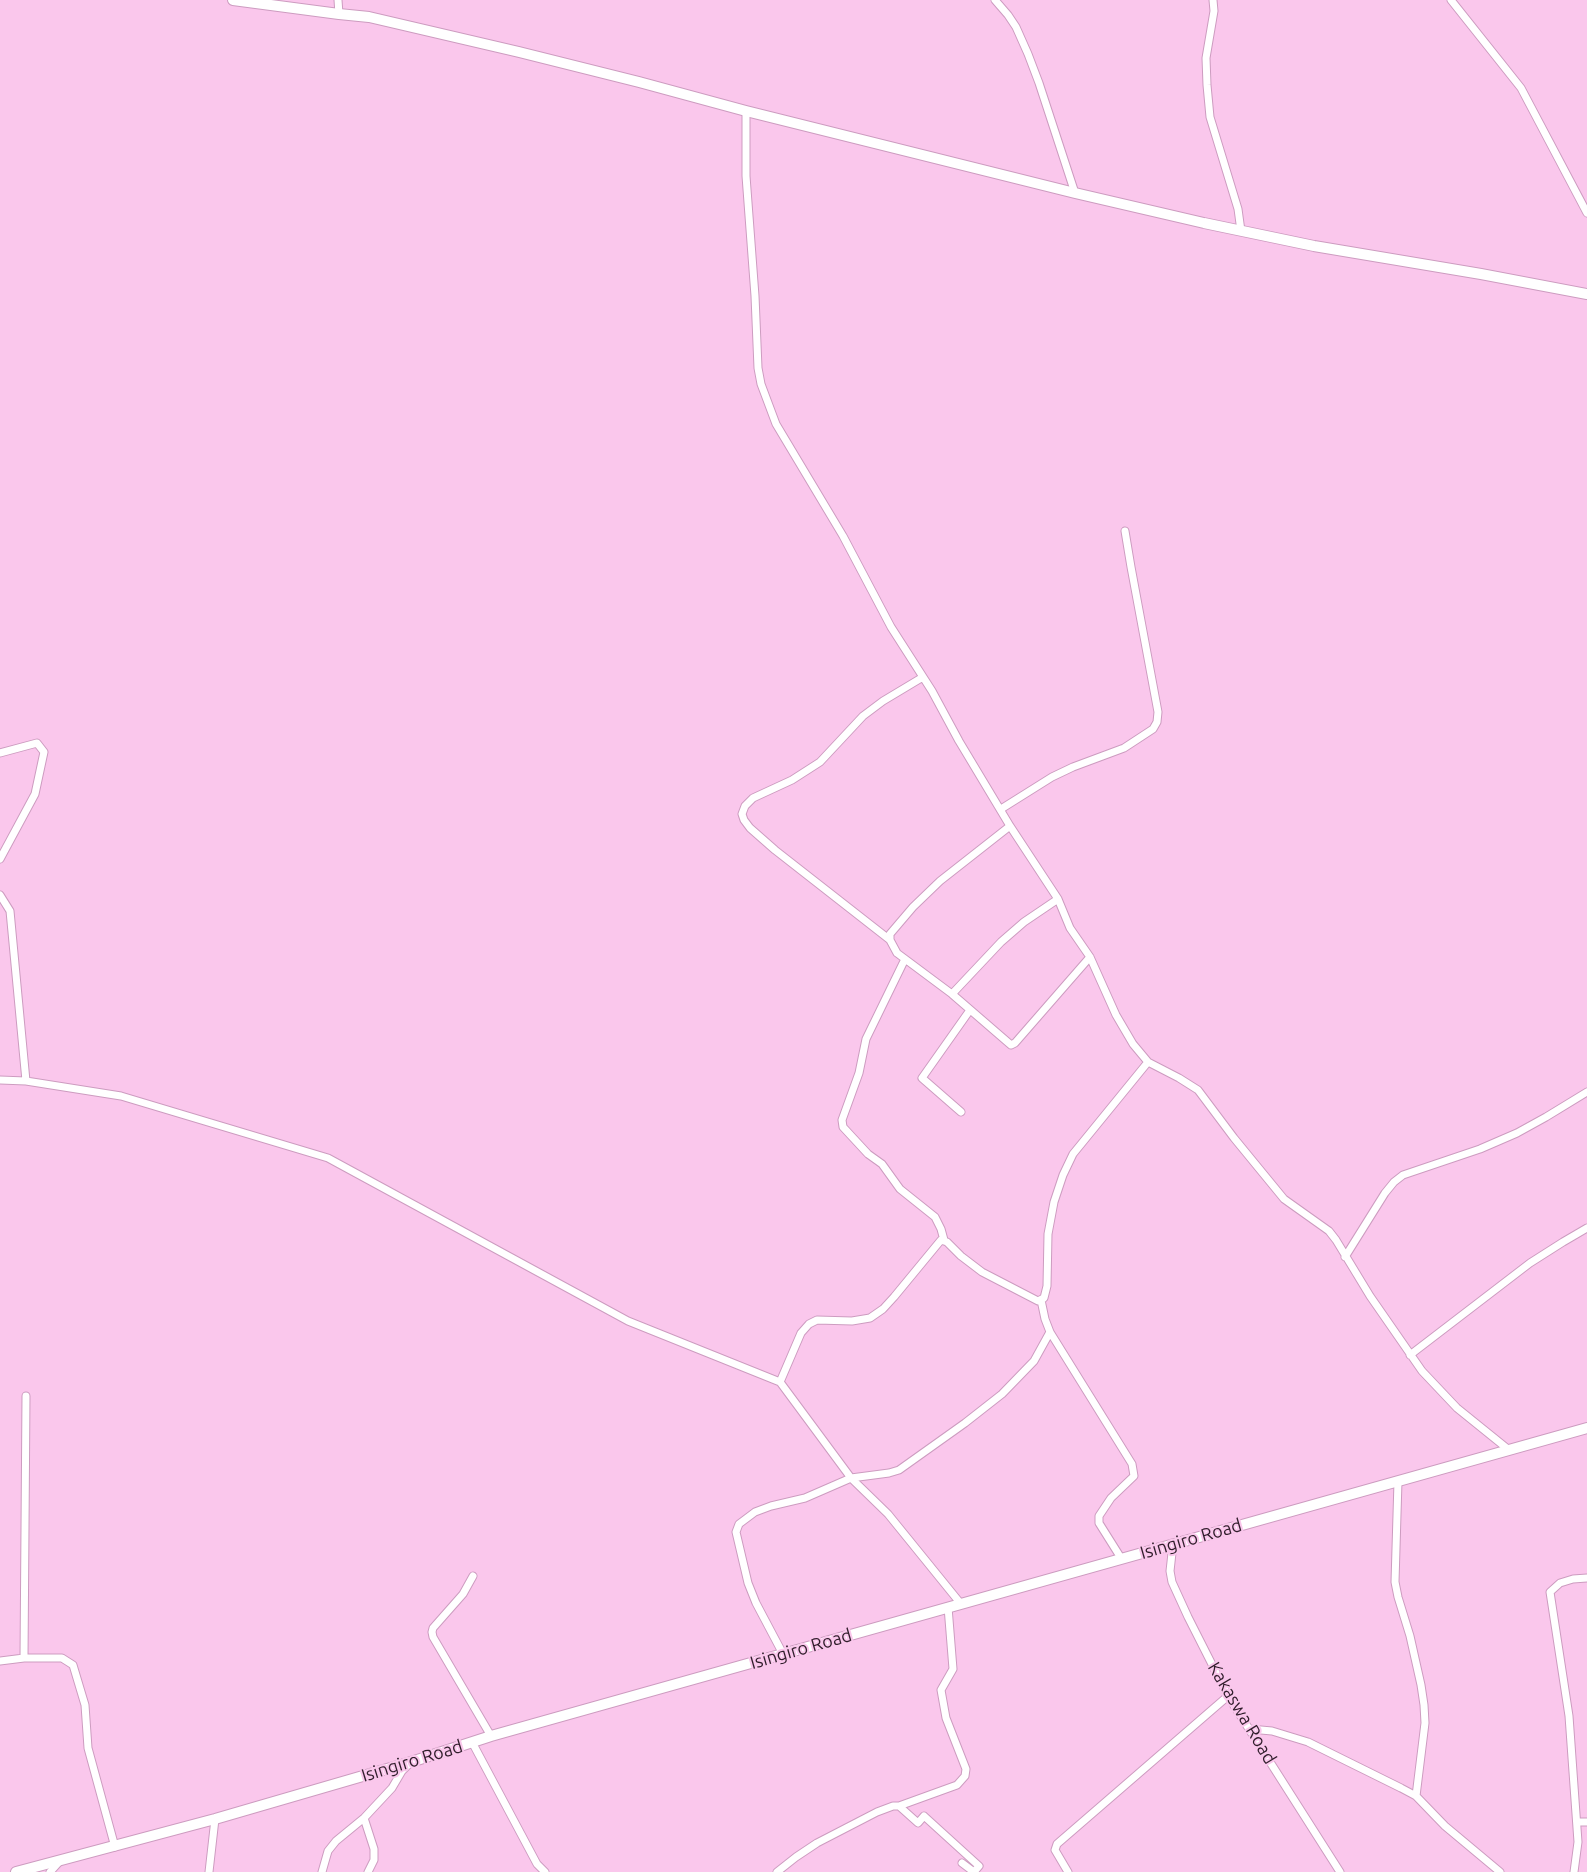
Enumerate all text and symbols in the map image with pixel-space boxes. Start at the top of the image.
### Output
street label: Isingiro Road [1138,1514,1244,1564]
street label: Isingiro Road [748,1624,854,1674]
street label: Kakaswa Road [1203,1658,1281,1768]
street label: Isingiro Road [359,1735,465,1787]

